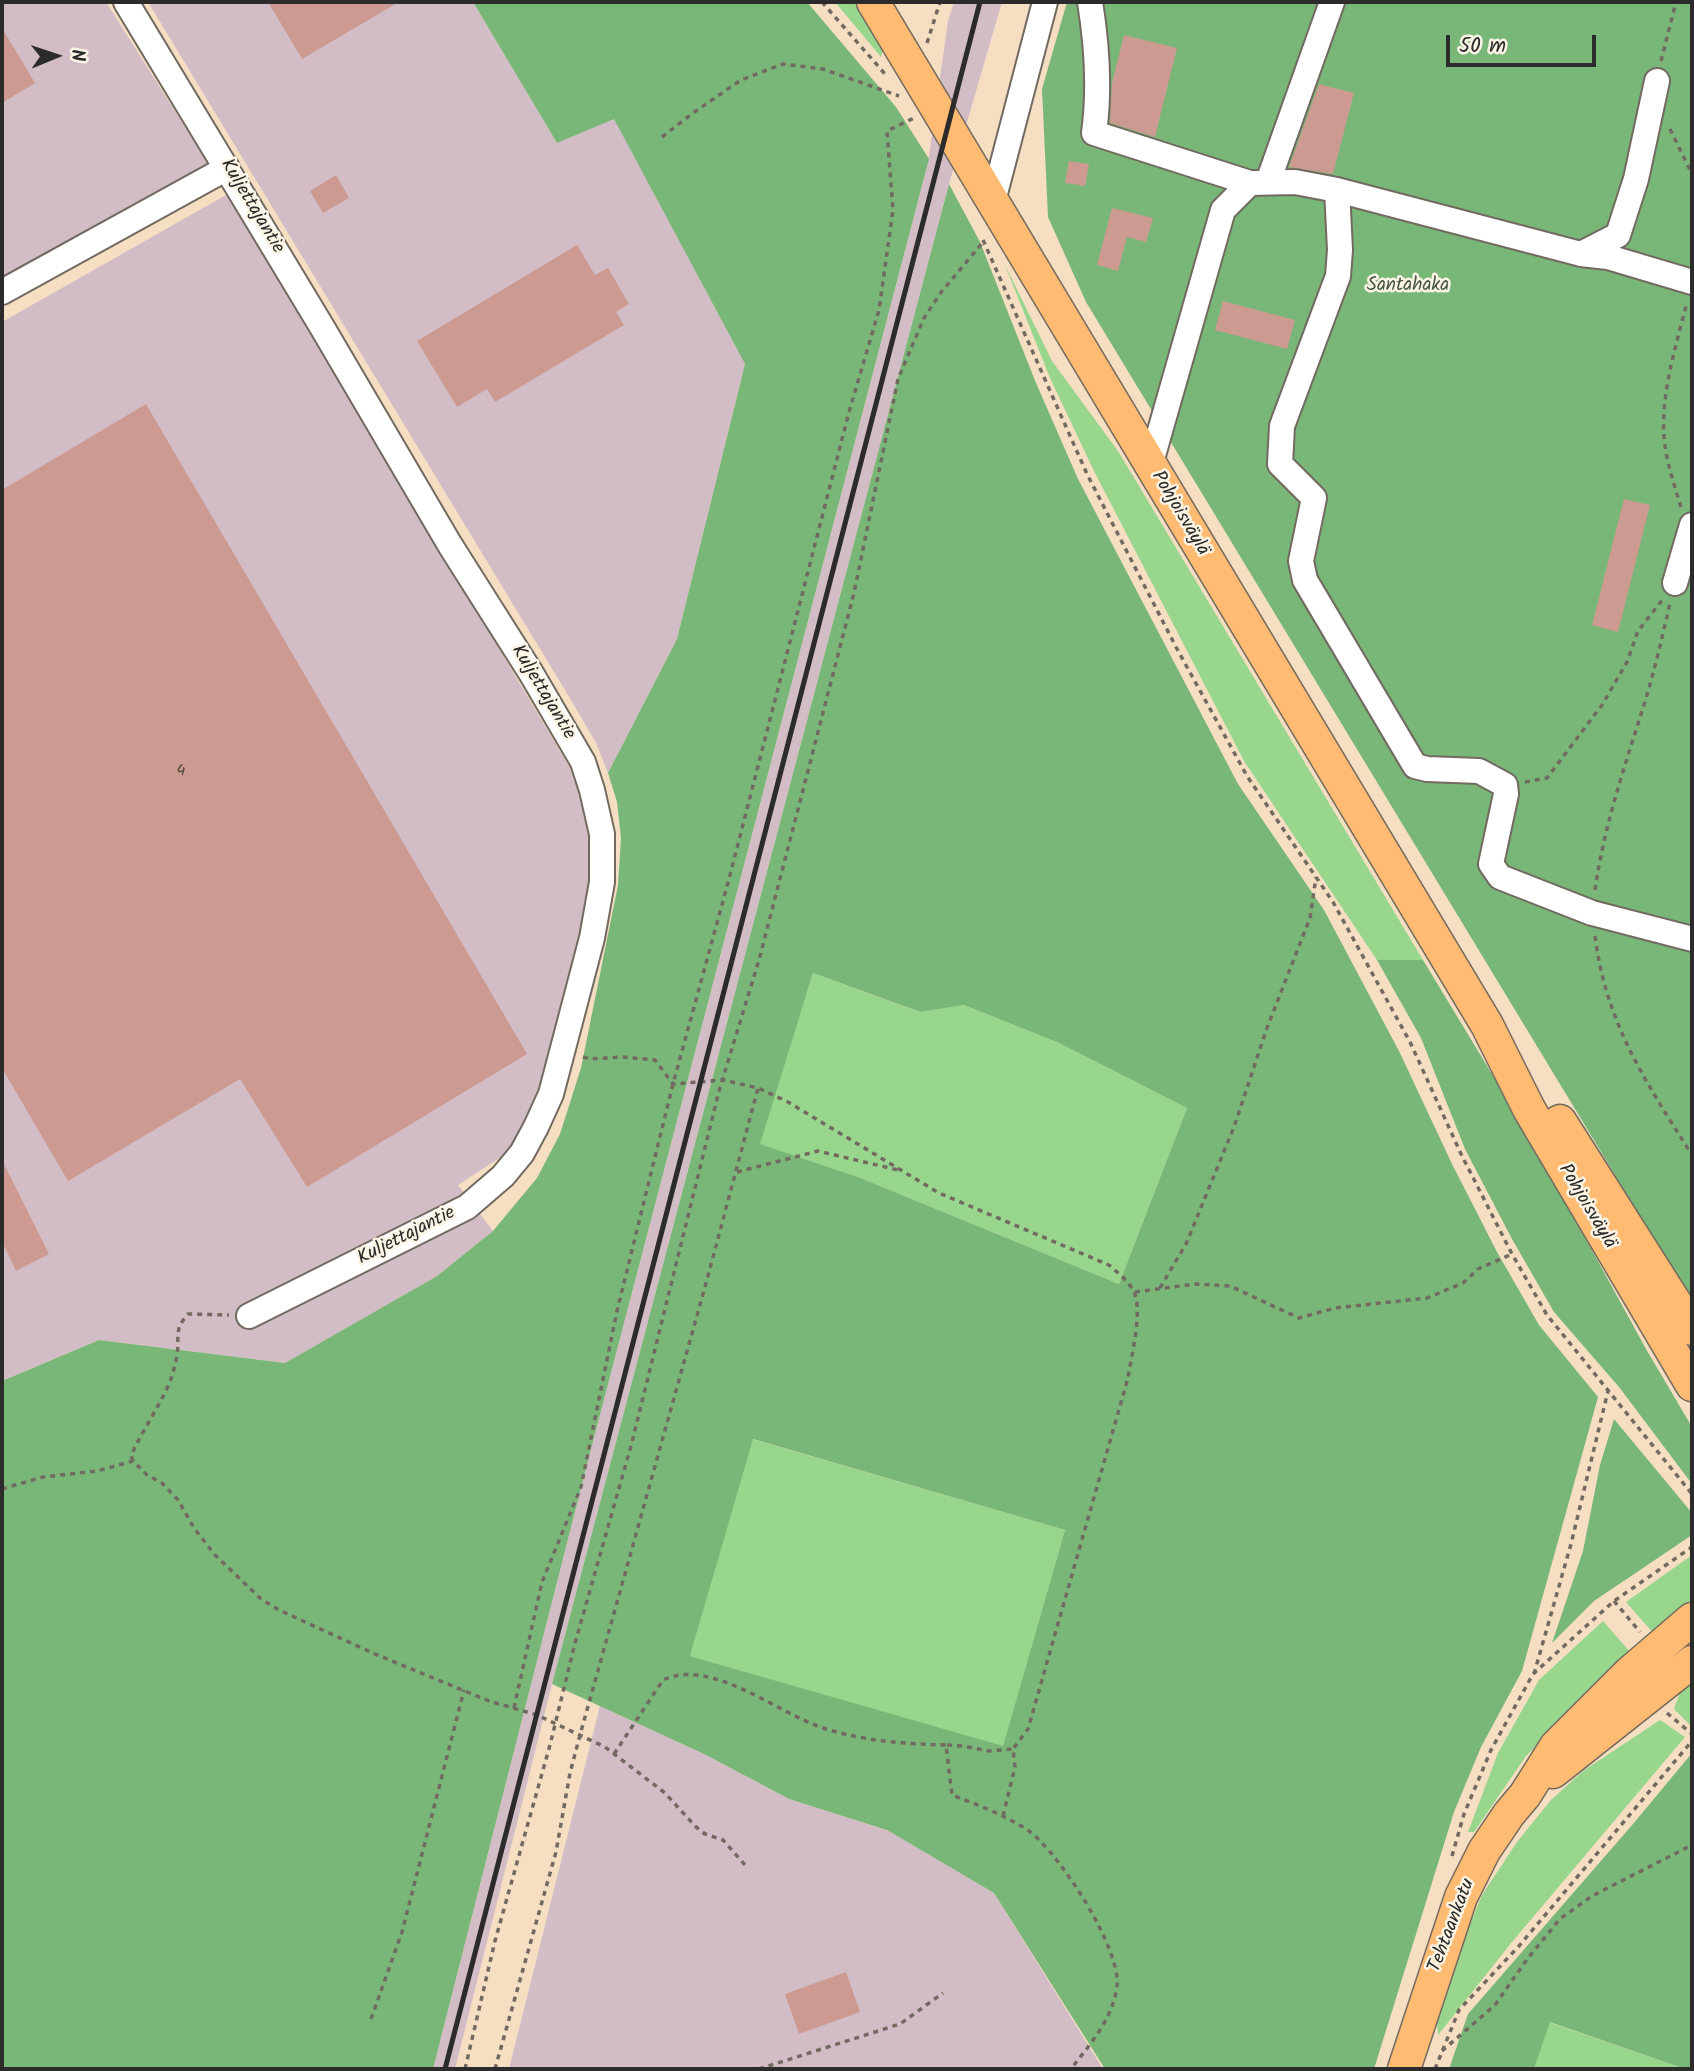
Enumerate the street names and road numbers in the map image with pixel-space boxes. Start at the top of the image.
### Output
street label: Kuljettajantie [214,156,288,258]
street label: Pohjoisväylä [1145,468,1213,560]
street label: Kuljettajantie [505,642,579,744]
street label: Pohjoisväylä [1552,1161,1620,1253]
street label: Kuljettajantie [354,1203,460,1271]
street label: Tehtaankatu [1425,1876,1481,1976]

